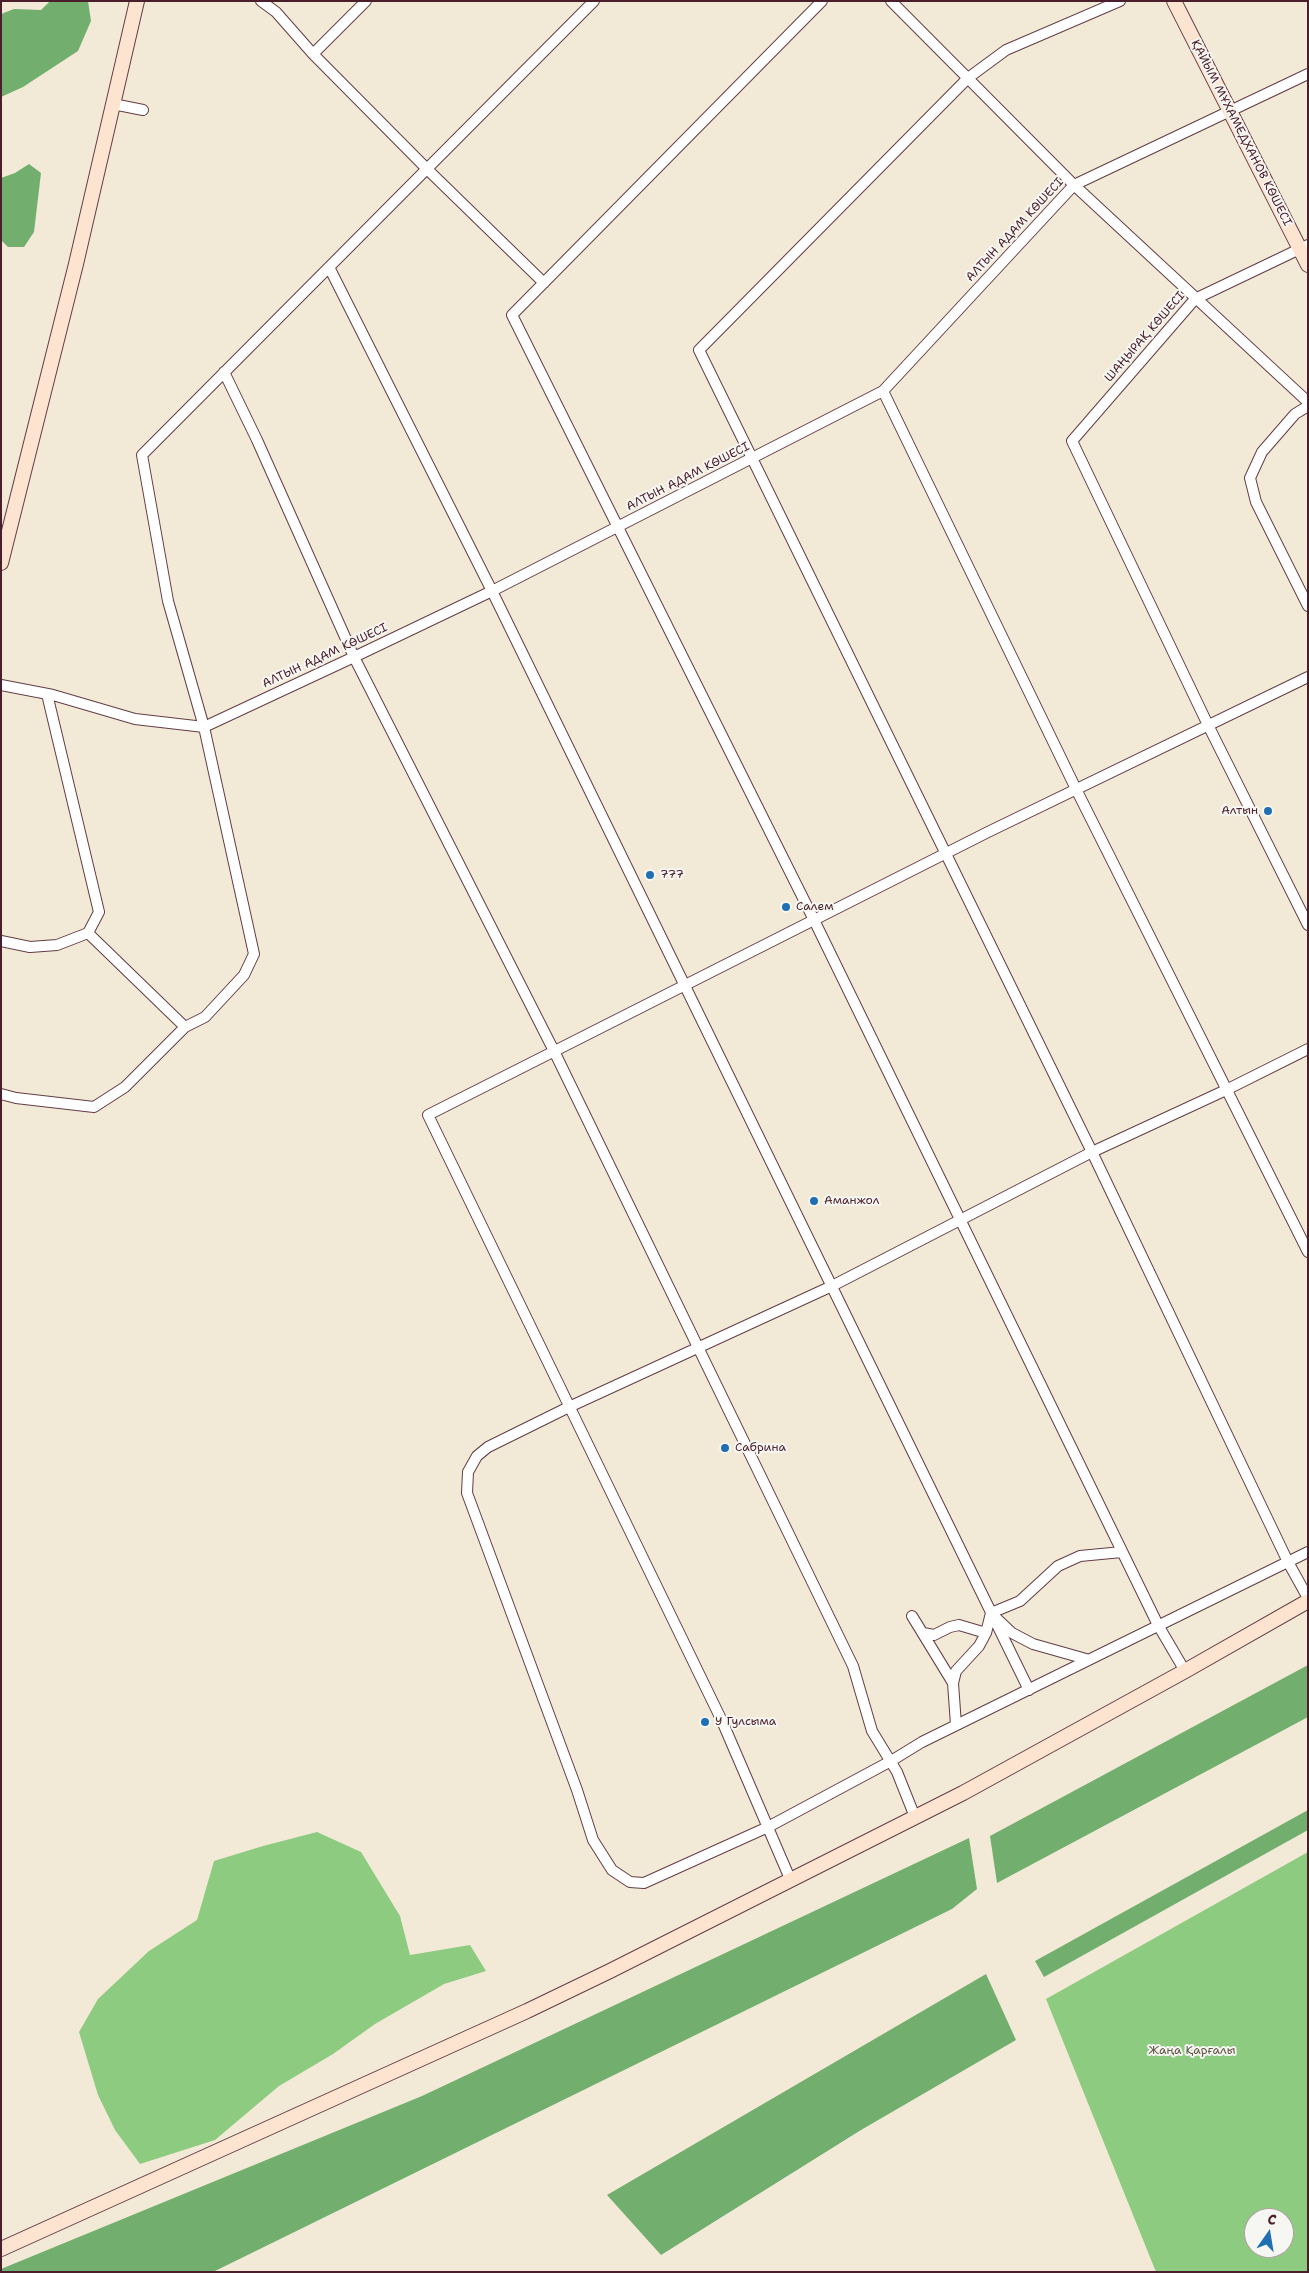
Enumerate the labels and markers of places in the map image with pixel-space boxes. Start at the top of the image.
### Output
place label: Алтын [1221,804,1258,818]
marker: Алтын [1262,805,1274,817]
place label: 777 [660,868,684,882]
marker: 777 [644,869,656,881]
place label: Салем [796,900,834,914]
marker: Салем [780,901,792,913]
place label: Аманжол [824,1194,879,1208]
marker: Аманжол [808,1195,820,1207]
place label: Сабрина [735,1441,786,1455]
marker: Сабрина [719,1442,731,1454]
place label: У Гулсыма [715,1715,776,1729]
marker: У Гулсыма [699,1716,711,1728]

